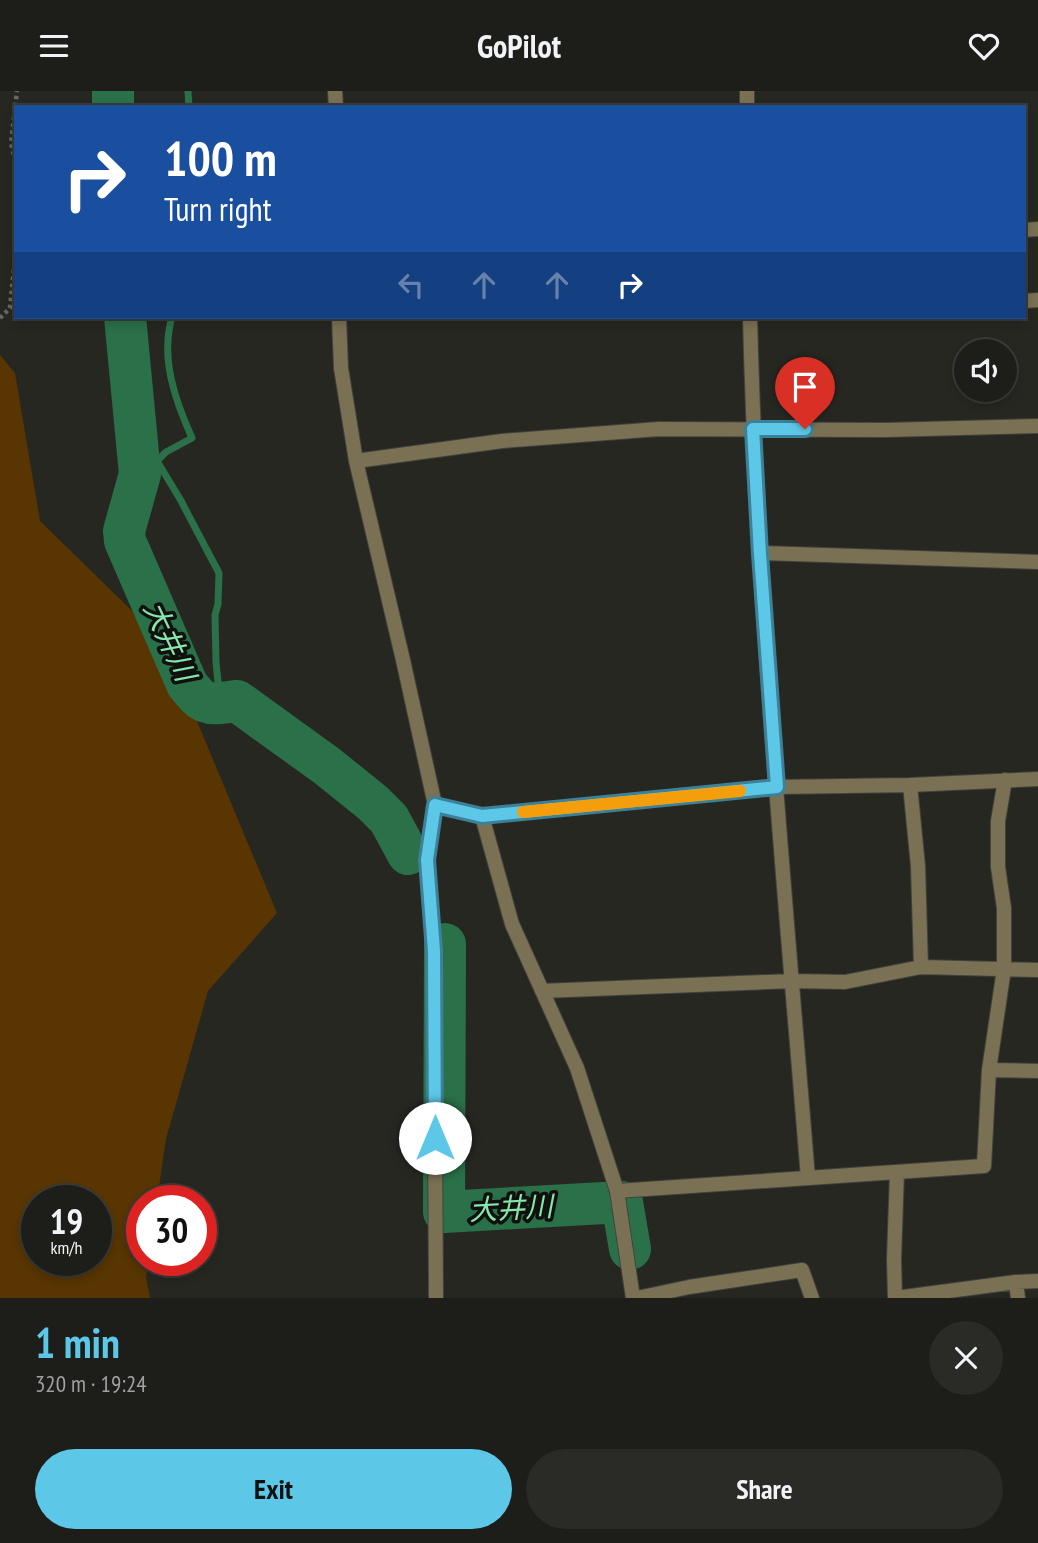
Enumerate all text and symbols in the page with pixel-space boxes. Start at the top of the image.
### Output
text: GoPilot [477,25,561,67]
icon: menu [35,27,73,65]
icon: heart [965,27,1003,65]
text: 100 m [164,126,277,190]
icon: right [49,133,140,224]
text: Turn right [164,188,272,230]
icon: left [392,266,430,304]
icon: ahead [465,266,503,304]
icon: ahead [538,266,576,304]
icon: right [611,266,649,304]
map controls [954,339,1017,402]
button: sound [954,339,1017,402]
pin [775,357,835,429]
icon: arrive [786,368,824,406]
water label: 大井川 [136,595,206,689]
position arrow [398,1101,472,1175]
speed limit sign: 30 [126,1185,217,1276]
water label: 大井川 [468,1187,557,1228]
text: 19 [50,1198,83,1244]
text: km/h [51,1236,82,1259]
text: 1 min [35,1315,120,1370]
button: close [929,1321,1003,1395]
text: 320 m · 19:24 [35,1369,147,1398]
button: Exit [35,1449,512,1529]
button: Share [526,1449,1003,1529]

